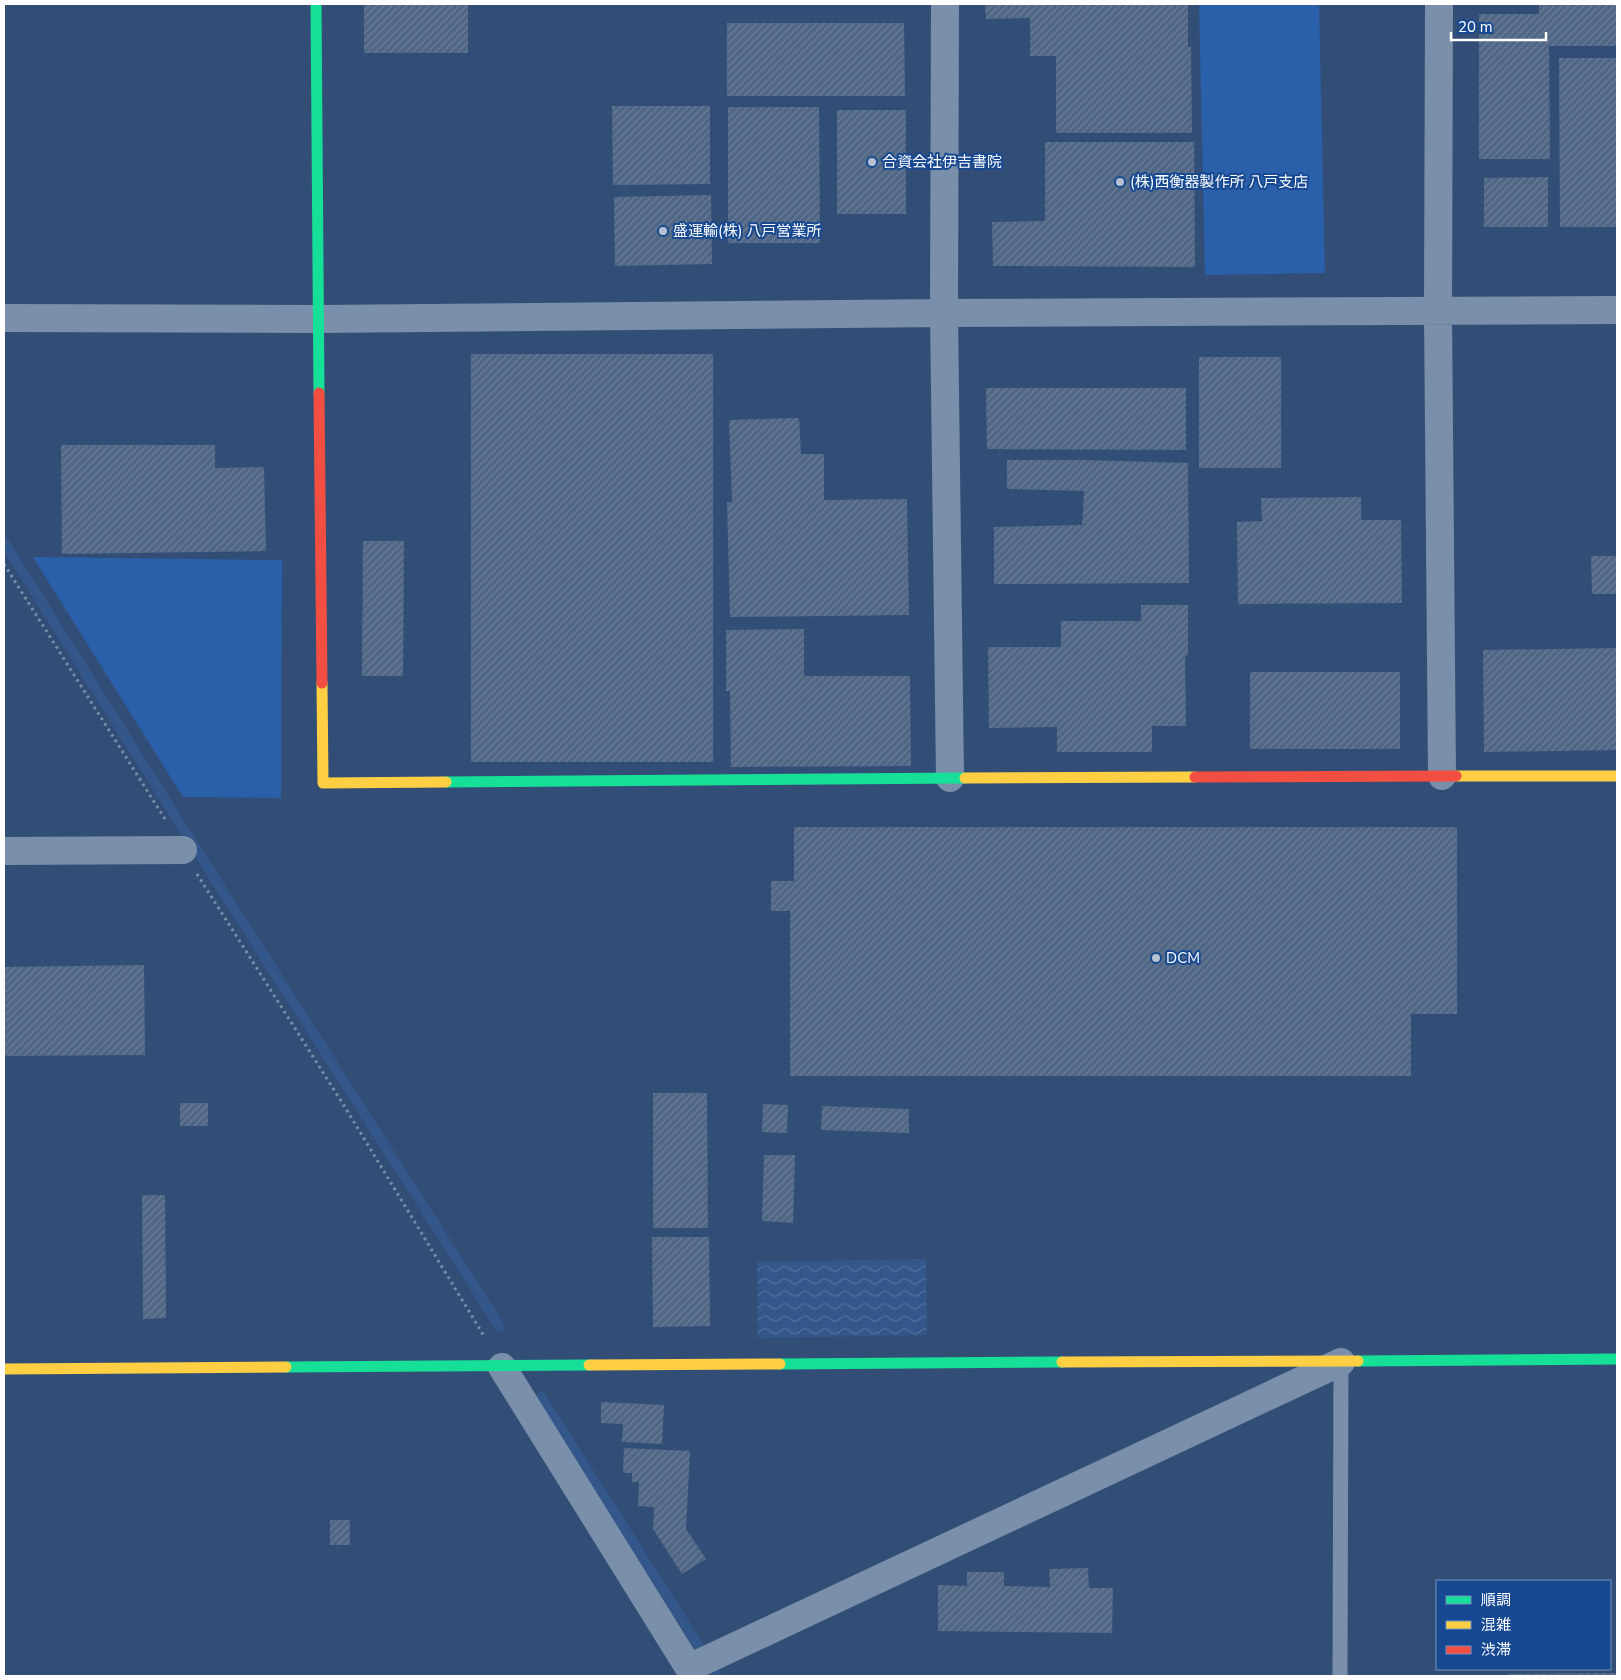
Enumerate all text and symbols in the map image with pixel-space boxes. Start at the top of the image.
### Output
scale bar [1451,10,1546,42]
text: 20 m [1458,17,1493,37]
place label: 合資会社伊吉書院 [882,152,1002,172]
marker: 合資会社伊吉書院 [866,156,878,168]
place label: (株)西衡器製作所 八戸支店 [1130,172,1308,192]
marker: (株)西衡器製作所 八戸支店 [1114,176,1126,188]
place label: 盛運輸(株) 八戸営業所 [673,221,821,241]
marker: 盛運輸(株) 八戸営業所 [657,225,669,237]
place label: DCM [1166,948,1200,968]
marker: DCM [1150,952,1162,964]
legend [1436,1580,1611,1670]
text: 順調 [1481,1590,1511,1610]
text: 混雑 [1481,1615,1511,1635]
text: 渋滞 [1481,1640,1511,1660]

